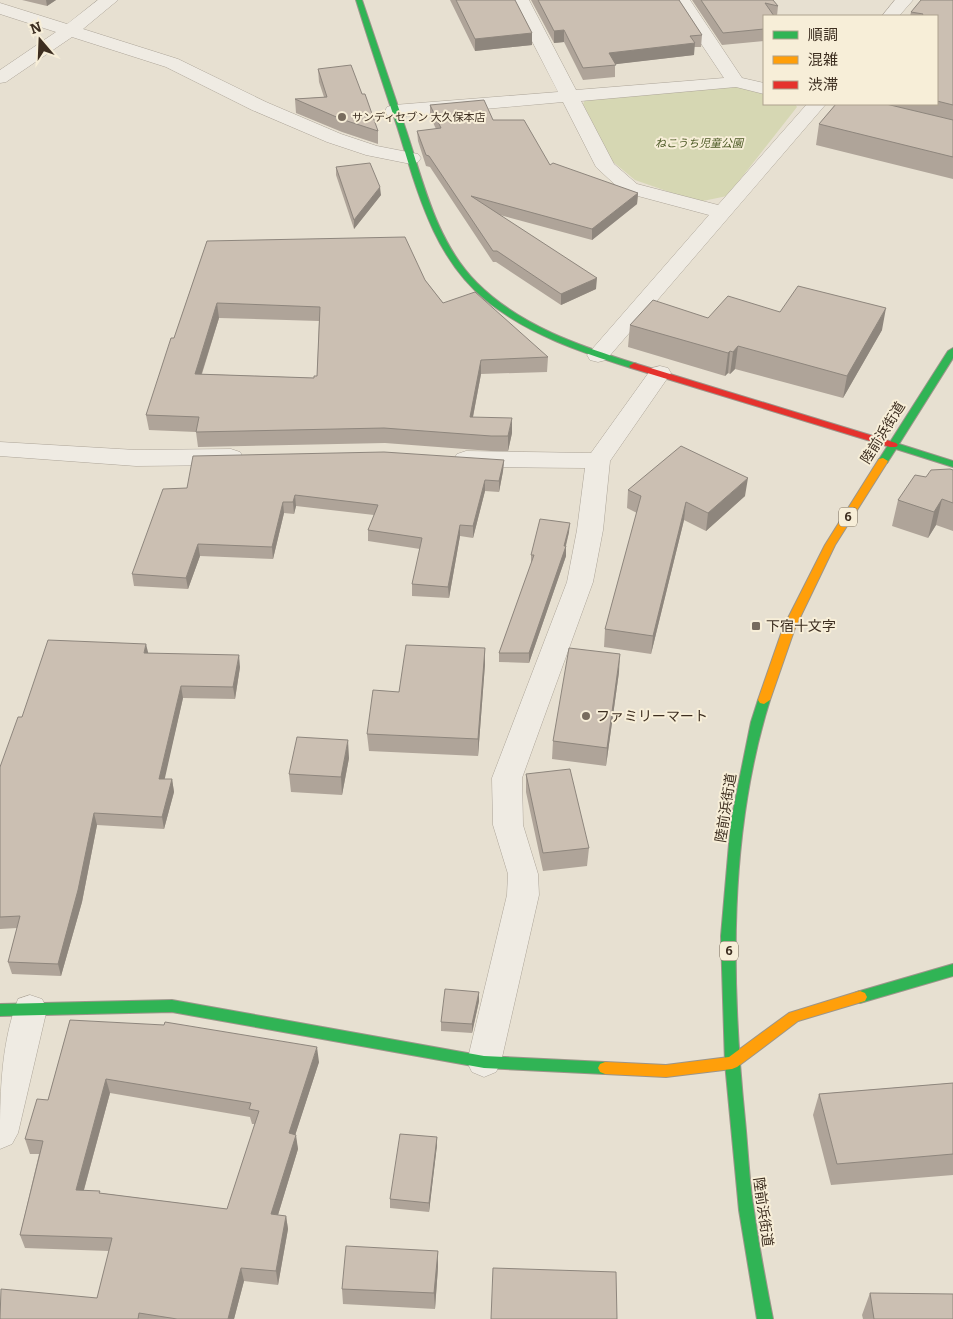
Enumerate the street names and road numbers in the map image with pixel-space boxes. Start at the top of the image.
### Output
street label: 陸前浜街道 [857,399,909,467]
road number: 6 [839,508,857,526]
street label: 陸前浜街道 [712,772,740,844]
road number: 6 [720,941,738,960]
street label: 陸前浜街道 [750,1176,776,1248]

